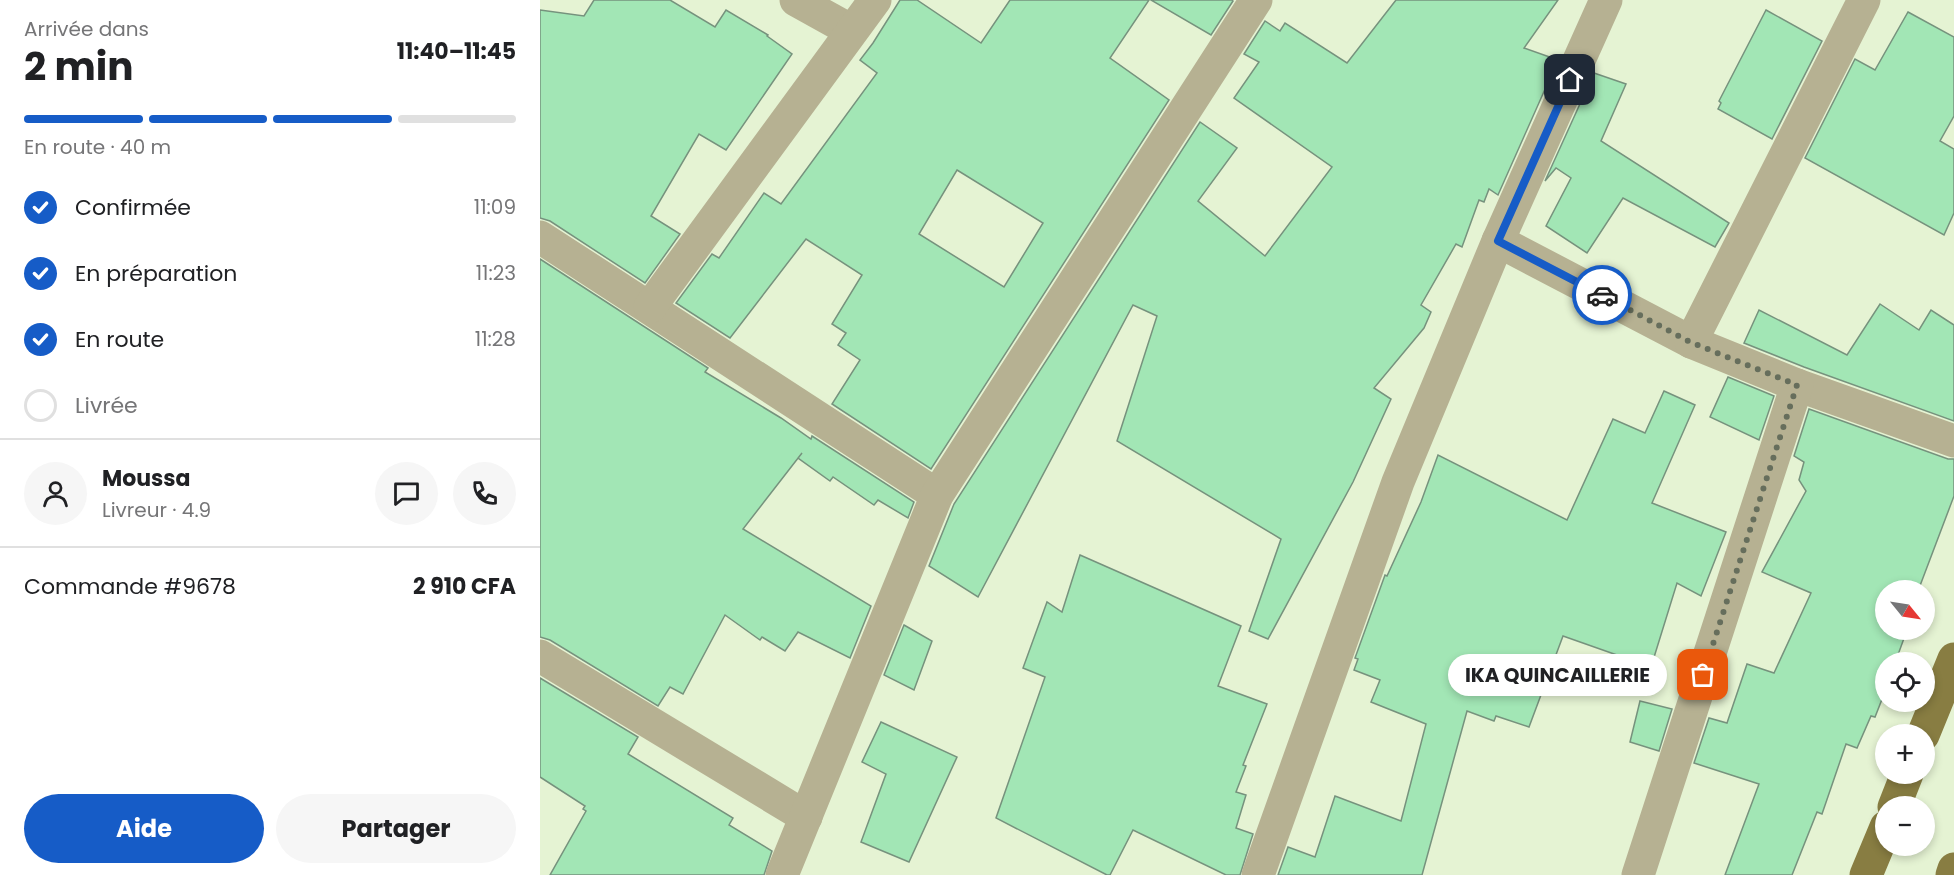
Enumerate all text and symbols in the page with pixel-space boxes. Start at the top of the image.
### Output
text: Arrivée dans [24,15,149,43]
text: 11:40–11:45 [397,36,516,67]
text: 2 min [24,39,134,94]
pin [1544,54,1595,105]
icon: home [1553,63,1586,96]
text: En route · 40 m [24,133,171,161]
icon: check [24,191,57,224]
text: Confirmée [75,192,191,223]
text: 11:09 [474,193,516,221]
icon: check [24,257,57,290]
text: En préparation [75,258,237,289]
text: 11:23 [476,259,516,287]
courier [1572,265,1632,325]
icon: car [1586,279,1619,312]
icon: check [24,323,57,356]
text: En route [75,324,164,355]
text: 11:28 [475,325,516,353]
text: Livrée [75,390,138,421]
button: person [24,462,87,525]
button: chat [375,462,438,525]
button: phone [453,462,516,525]
text: Moussa [102,463,191,494]
text: Livreur · 4.9 [102,496,211,524]
text: Commande #9678 [24,571,236,602]
text: 2 910 CFA [413,571,516,602]
north arrow [1875,580,1935,640]
map controls [1875,580,1935,856]
pin [1677,649,1728,700]
button: locate [1875,652,1935,712]
callout: IKA QUINCAILLERIE [1448,654,1667,696]
icon: bag [1686,658,1719,691]
text: IKA QUINCAILLERIE [1465,661,1650,689]
button: + [1875,724,1935,784]
button: Aide [24,794,264,863]
button: Partager [276,794,516,863]
button: − [1875,796,1935,856]

